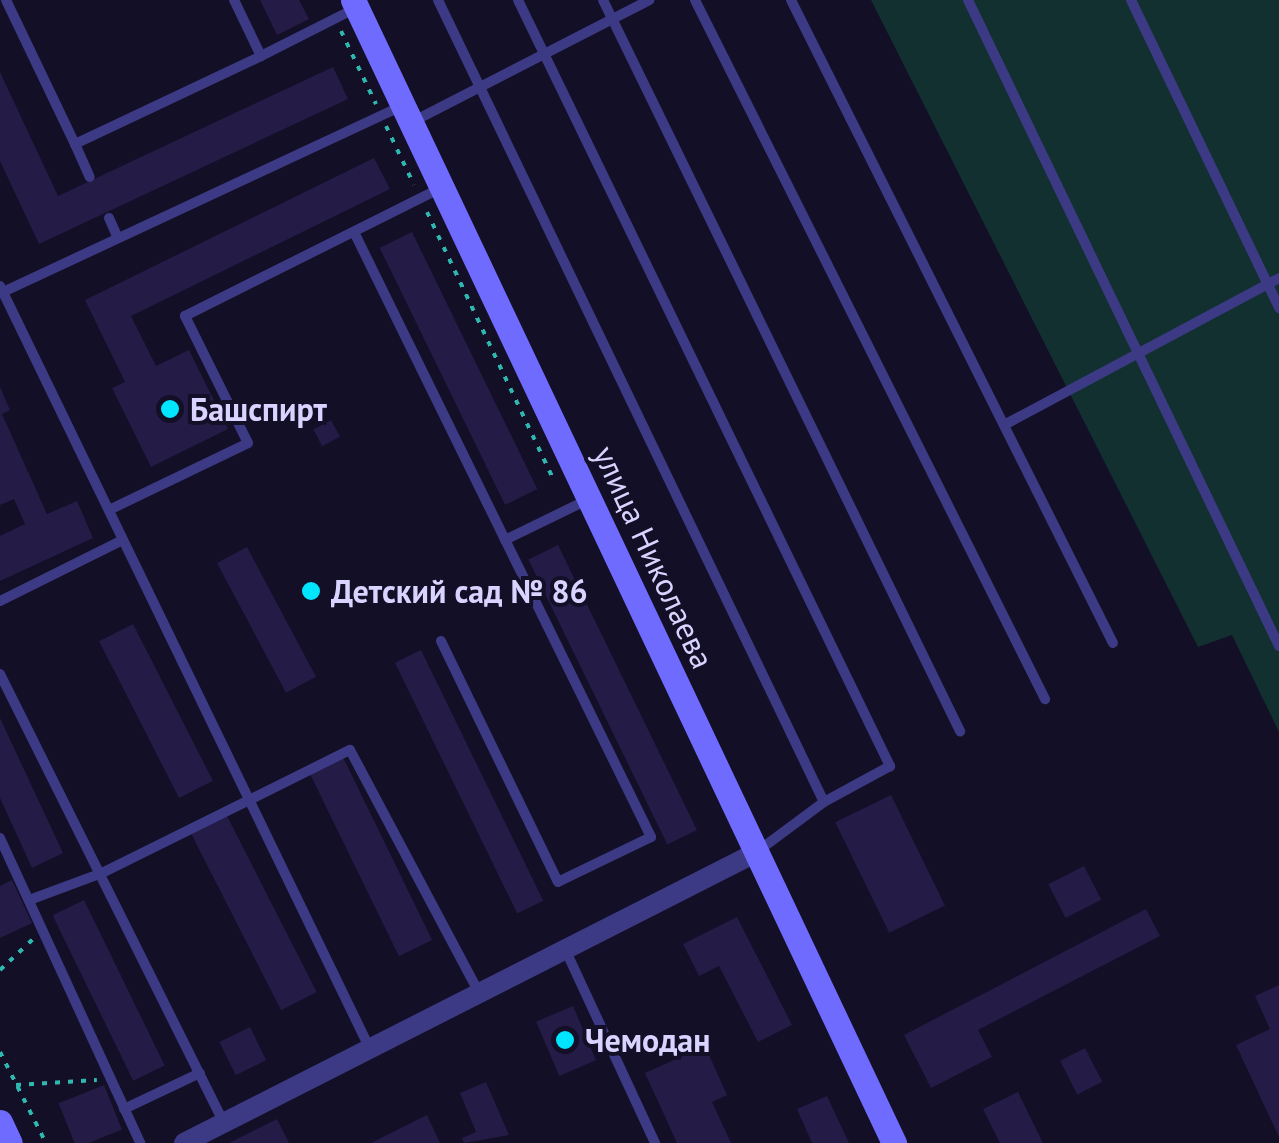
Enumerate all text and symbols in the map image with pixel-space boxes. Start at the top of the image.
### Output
place label: Башспирт [190,390,327,428]
marker: Башспирт [159,398,181,420]
street label: улица Николаева [586,440,722,674]
place label: Детский сад № 86 [331,572,588,610]
marker: Детский сад № 86 [300,580,322,602]
place label: Чемодан [585,1021,710,1059]
marker: Чемодан [554,1029,576,1051]

